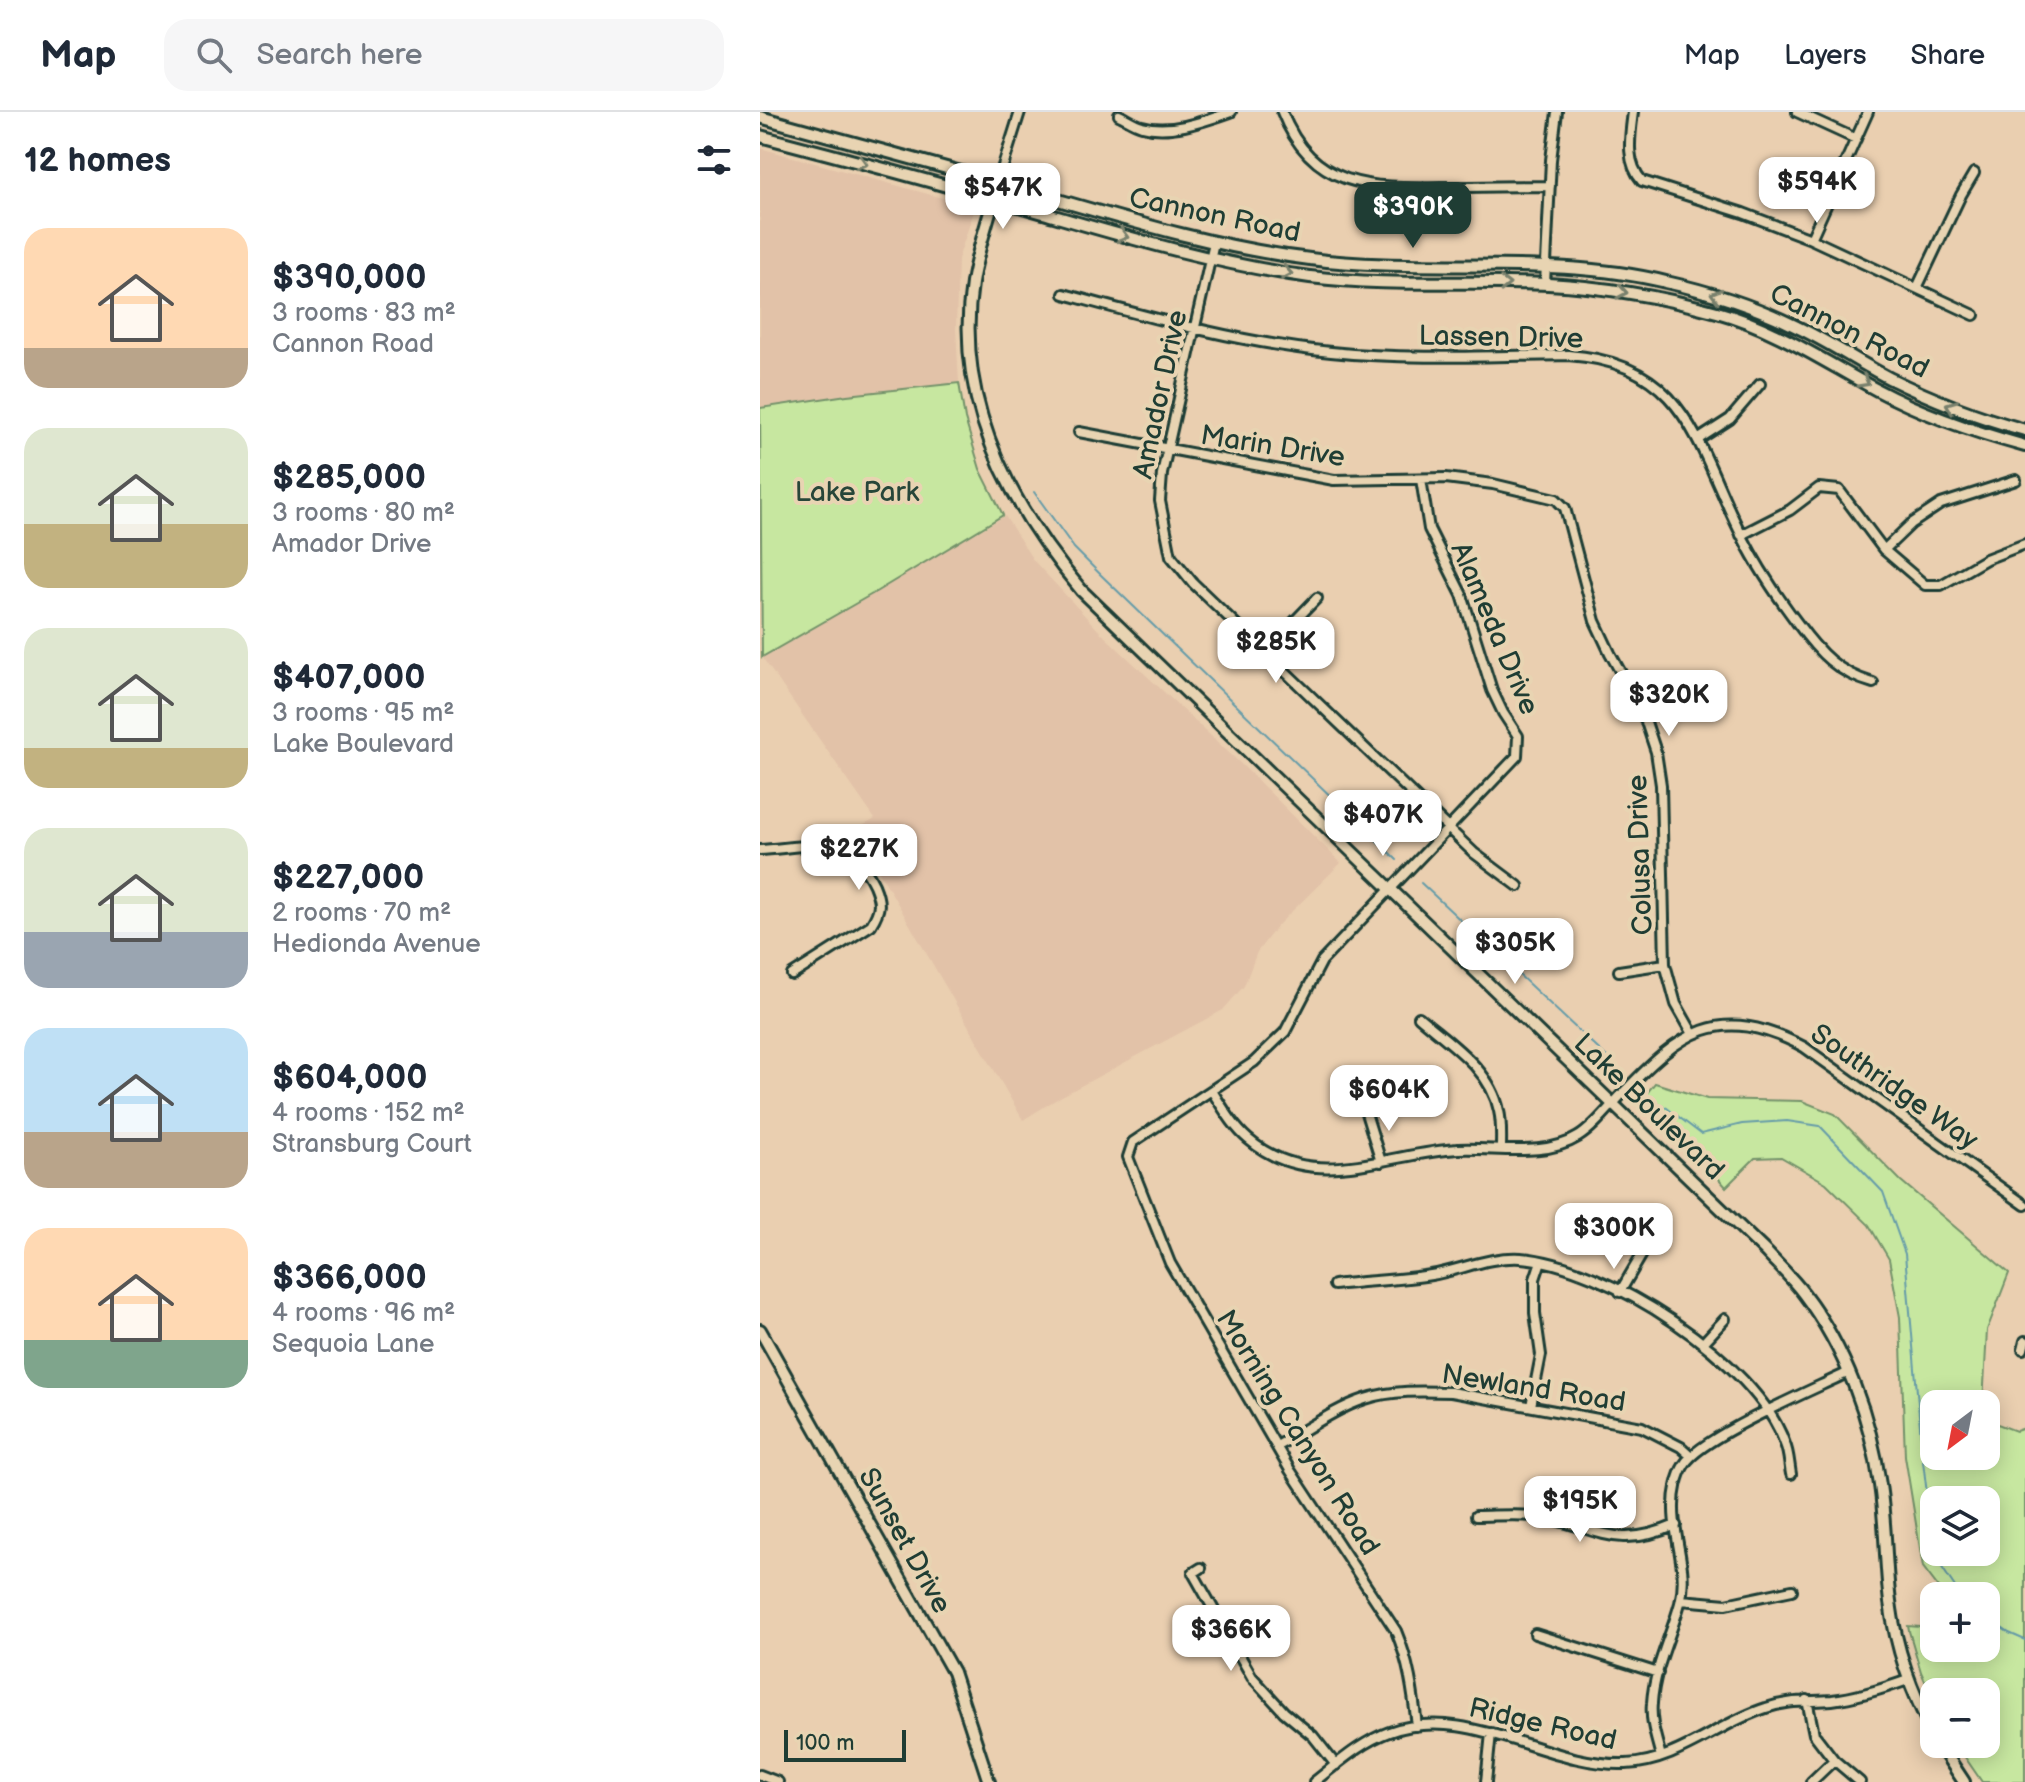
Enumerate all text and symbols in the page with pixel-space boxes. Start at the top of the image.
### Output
search box [164,19,724,91]
text: Map [40,33,116,78]
icon: search [192,33,236,77]
text: Search here [256,37,423,73]
text: Map [1684,39,1740,72]
text: Layers [1784,39,1867,72]
text: Share [1911,39,1985,72]
icon: filters [692,138,736,182]
text: 12 homes [24,140,171,181]
one-way arrow [855,154,869,171]
pin: $594K [1761,157,1873,225]
pin: $547K [947,163,1059,231]
text: $594K [1777,167,1857,198]
text: $547K [963,173,1043,204]
street label: Cannon Road [1126,181,1303,250]
pin: $390K [1357,182,1469,250]
text: $390K [1372,192,1454,223]
one-way arrow [1115,227,1129,243]
text: $390,000 [272,257,426,298]
icon: home [88,260,184,356]
one-way arrow [1280,263,1294,280]
one-way arrow [1499,275,1512,293]
street label: Cannon Road [1764,277,1934,386]
one-way arrow [1616,282,1629,299]
one-way arrow [1710,288,1724,305]
text: 3 rooms · 83 m² [272,298,456,329]
street label: Amador Drive [1126,307,1194,482]
street label: Lassen Drive [1418,320,1584,355]
text: Cannon Road [272,329,434,360]
one-way arrow [1855,372,1870,388]
one-way arrow [1945,399,1959,416]
street label: Marin Drive [1198,419,1347,474]
text: $285,000 [272,457,426,498]
icon: home [88,460,184,556]
park label: Lake Park [795,476,920,509]
text: 3 rooms · 80 m² [272,498,455,529]
text: Amador Drive [272,529,431,560]
street label: Alameda Drive [1443,537,1546,720]
pin: $285K [1220,617,1332,685]
text: $285K [1235,627,1317,658]
text: $407,000 [272,657,425,698]
icon: home [88,660,184,756]
pin: $320K [1613,670,1725,738]
text: $320K [1628,680,1710,711]
text: 3 rooms · 95 m² [272,698,454,729]
text: Lake Boulevard [272,729,454,760]
street label: Colusa Drive [1621,774,1660,936]
pin: $407K [1327,790,1439,858]
text: $407K [1343,800,1423,831]
pin: $227K [803,824,915,892]
text: $227K [819,834,899,865]
text: $227,000 [272,857,424,898]
icon: home [88,860,184,956]
text: 2 rooms · 70 m² [272,898,451,929]
pin: $305K [1459,918,1571,986]
text: $305K [1474,928,1556,959]
text: Hedionda Avenue [272,929,481,960]
street label: Southridge Way [1804,1017,1984,1157]
street label: Lake Boulevard [1567,1027,1731,1187]
text: $604,000 [272,1057,427,1098]
icon: home [88,1060,184,1156]
pin: $604K [1333,1065,1445,1133]
text: $604K [1348,1075,1430,1106]
text: 4 rooms · 152 m² [272,1098,465,1129]
text: Stransburg Court [272,1129,472,1160]
pin: $300K [1558,1203,1670,1271]
text: $300K [1573,1213,1655,1244]
text: $366,000 [272,1257,427,1298]
icon: home [88,1260,184,1356]
text: 4 rooms · 96 m² [272,1298,455,1329]
street label: Morning Canyon Road [1209,1304,1387,1561]
text: Sequoia Lane [272,1329,434,1360]
street label: Newland Road [1440,1358,1628,1419]
north arrow [1920,1390,2000,1470]
map controls [1920,1390,2000,1758]
street label: Sunset Drive [851,1462,958,1619]
pin: $195K [1524,1476,1636,1544]
text: $195K [1542,1486,1618,1517]
button: layers [1920,1486,2000,1566]
button: + [1920,1582,2000,1662]
pin: $366K [1175,1605,1287,1673]
text: $366K [1190,1615,1272,1646]
button: − [1920,1678,2000,1758]
street label: Ridge Road [1466,1691,1620,1757]
scale bar [784,1726,906,1762]
text: 100 m [796,1730,855,1757]

